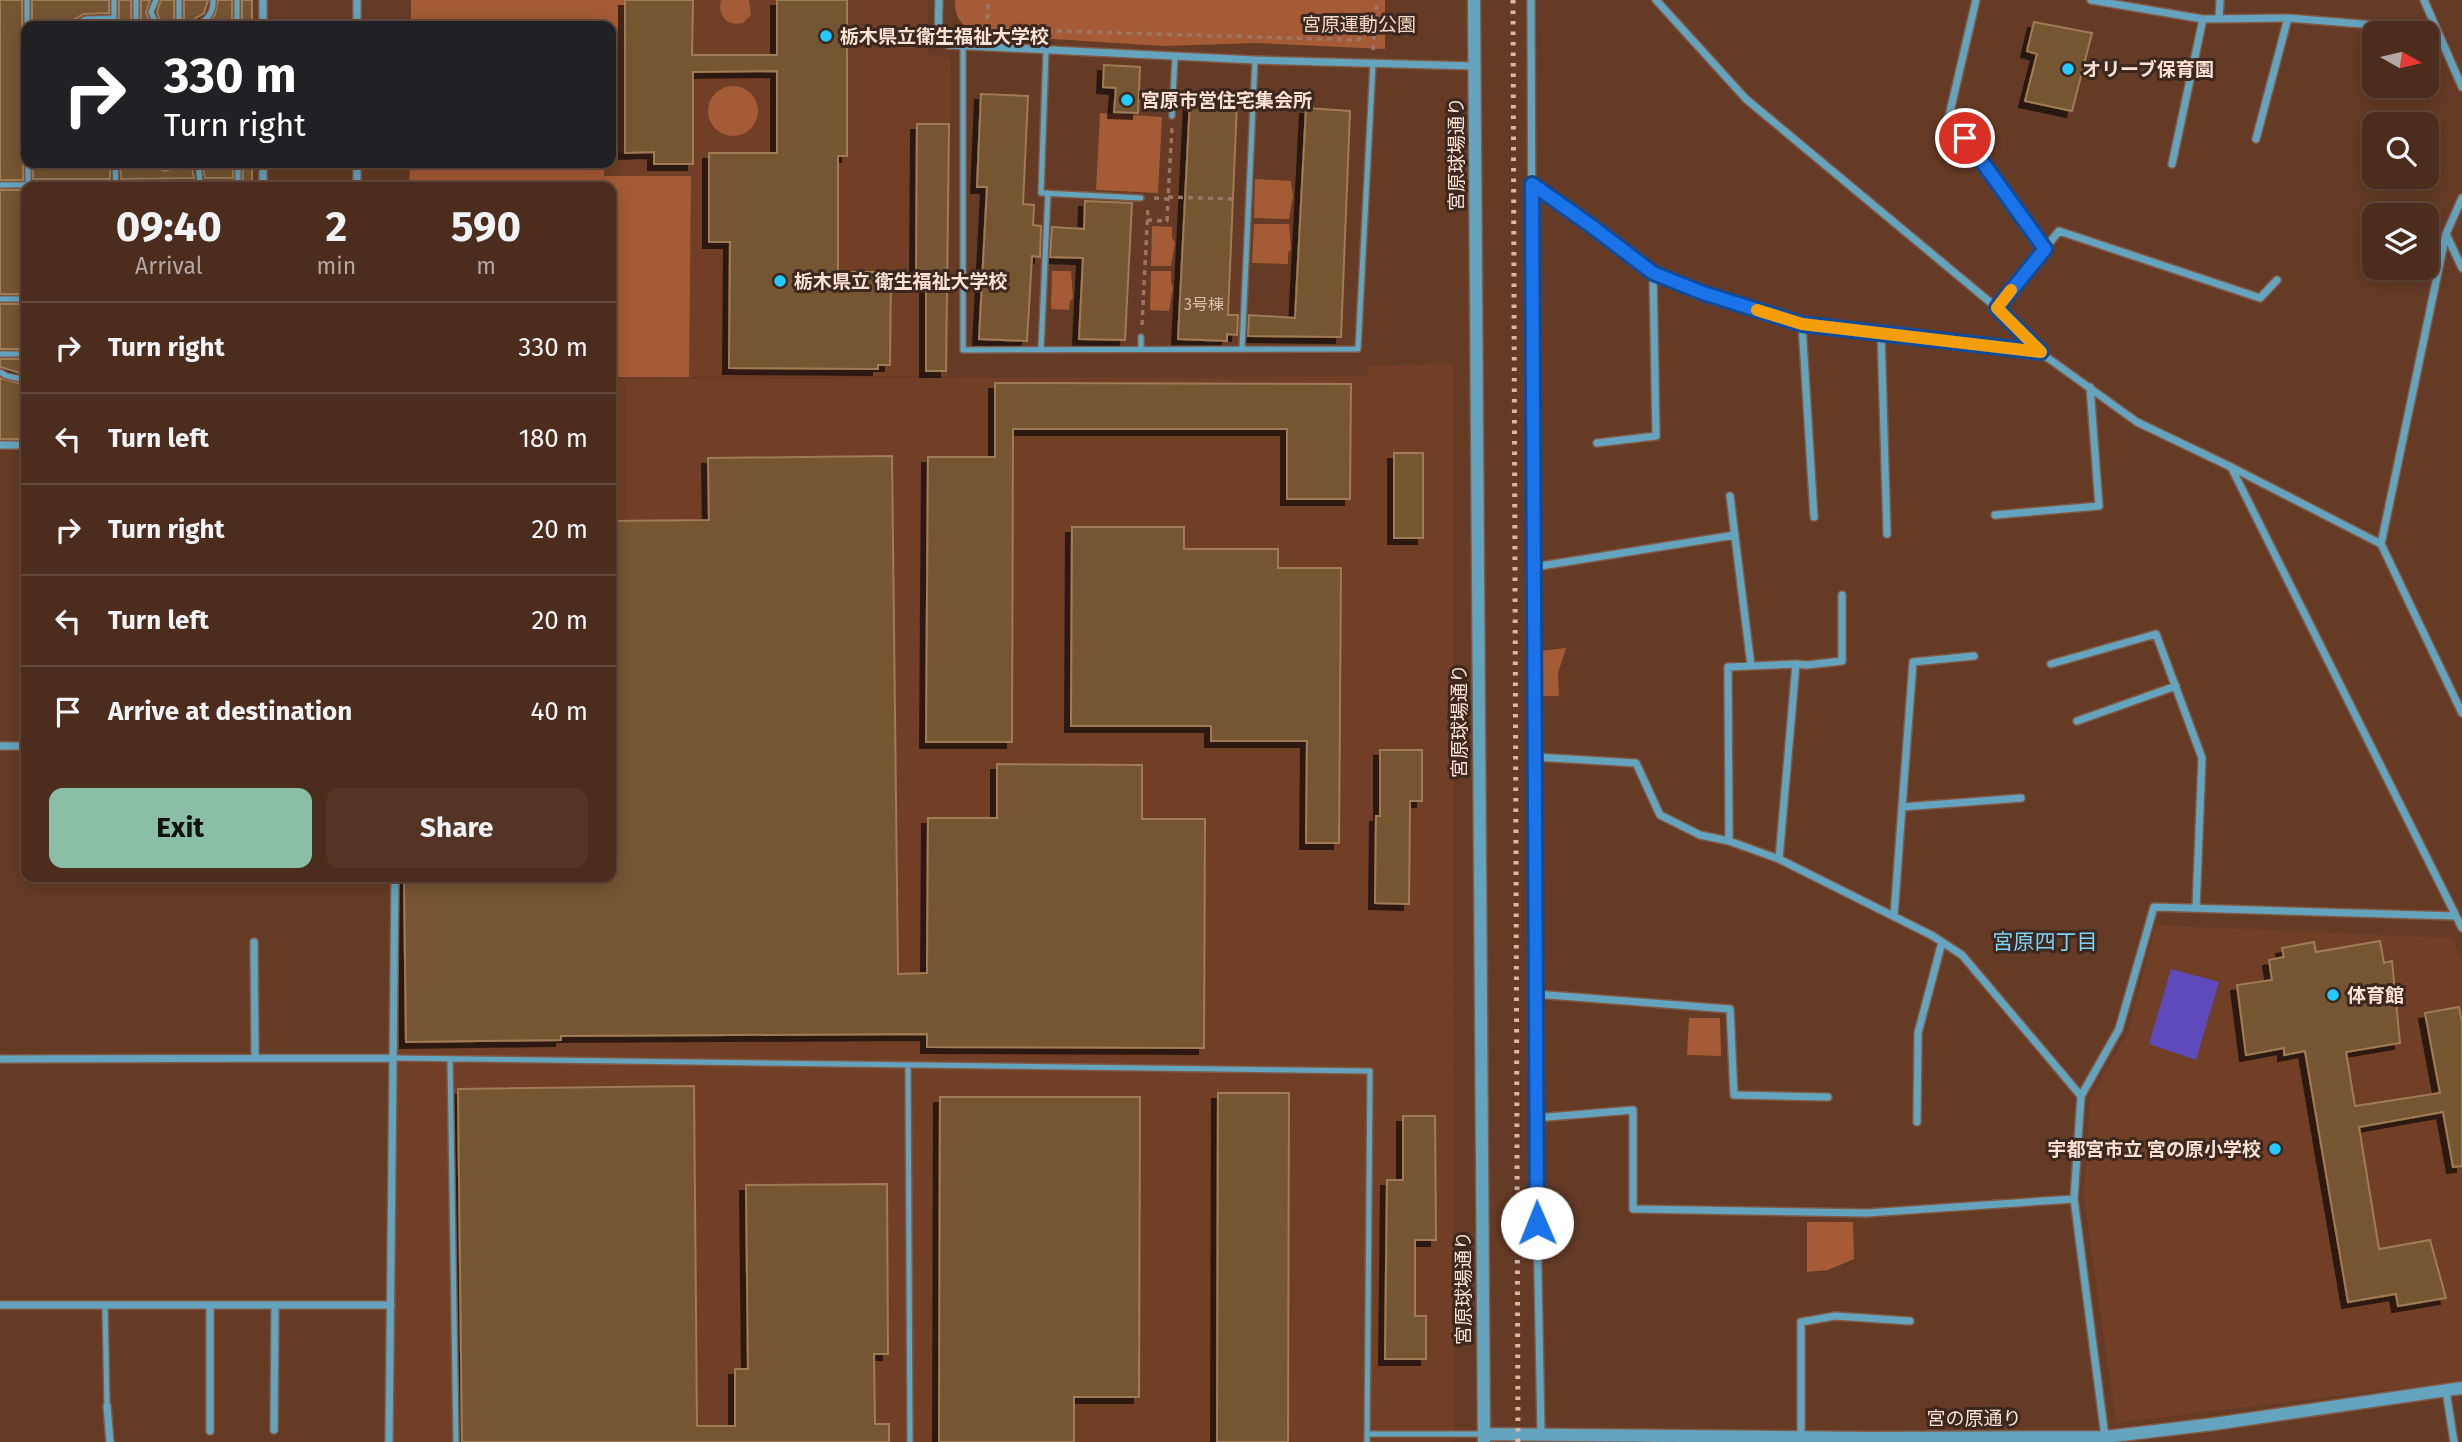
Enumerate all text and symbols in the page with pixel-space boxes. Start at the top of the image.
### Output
park label: 宮原運動公園 [1302,13,1416,36]
north arrow [2362,21,2440,98]
map controls [2362,21,2439,280]
place label: 栃木県立衛生福祉大学校 [840,25,1049,48]
marker: 栃木県立衛生福祉大学校 [818,28,834,44]
text: 330 m [164,46,297,105]
icon: right [49,49,140,140]
place label: オリーブ保育園 [2082,58,2214,81]
marker: オリーブ保育園 [2060,61,2076,77]
place label: 宮原市営住宅集会所 [1141,89,1312,112]
marker: 宮原市営住宅集会所 [1119,92,1135,108]
street label: 宮原球場通り [1445,97,1468,211]
text: Turn right [164,106,306,144]
pin [1935,108,1995,168]
button: search [2362,112,2439,189]
icon: arrive [1946,119,1984,157]
text: 09:40 [116,202,222,252]
text: 2 [326,202,347,252]
text: 590 [451,202,521,252]
button: layers [2362,203,2439,280]
text: Arrival [135,252,202,280]
text: min [317,252,356,280]
text: m [476,252,496,280]
place label: 栃木県立 衛生福祉大学校 [794,270,1008,293]
marker: 栃木県立 衛生福祉大学校 [772,273,788,289]
house number: 3号棟 [1184,295,1224,314]
icon: right [49,329,87,367]
text: Turn right [108,332,225,363]
text: 330 m [518,332,588,363]
icon: left [49,420,87,458]
text: Turn left [108,423,209,454]
text: 180 m [519,423,588,454]
icon: right [49,511,87,549]
text: Turn right [108,514,225,545]
text: 20 m [531,514,588,545]
icon: left [49,602,87,640]
text: Turn left [108,605,209,636]
text: 20 m [531,605,588,636]
street label: 宮原球場通り [1448,664,1471,778]
icon: arrive [49,693,87,731]
text: Arrive at destination [108,696,352,727]
text: 40 m [530,696,588,727]
button: Exit [49,788,312,868]
button: Share [326,788,588,868]
district label: 宮原四丁目 [1993,929,2098,955]
place label: 体育館 [2347,984,2404,1007]
marker: 体育館 [2325,987,2341,1003]
place label: 宇都宮市立 宮の原小学校 [2047,1138,2261,1161]
marker: 宇都宮市立 宮の原小学校 [2267,1141,2283,1157]
position arrow [1500,1186,1574,1260]
street label: 宮原球場通り [1452,1231,1475,1345]
street label: 宮の原通り [1926,1407,2022,1430]

